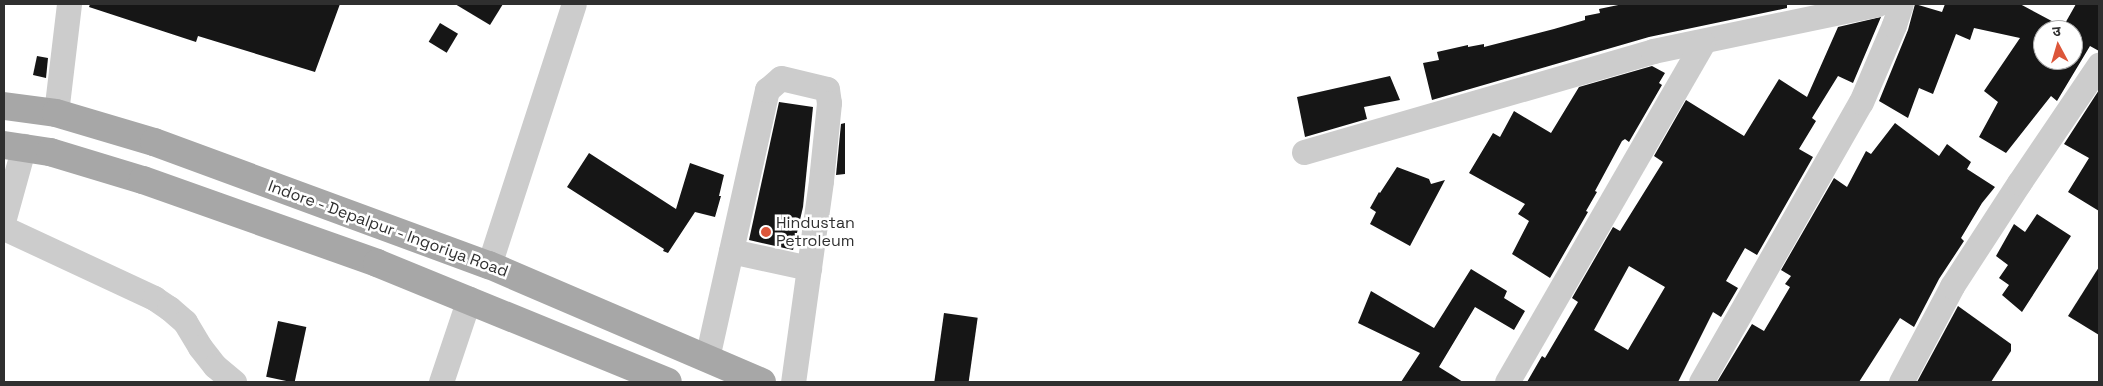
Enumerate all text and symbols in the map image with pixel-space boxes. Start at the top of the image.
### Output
north arrow [2033,20,2083,70]
text: उ [2052,22,2062,40]
street label: Indore - Depalpur - Ingoriya Road [264,176,512,282]
place label: Hindustan Petroleum [776,213,855,251]
marker: Hindustan Petroleum [760,226,772,238]

